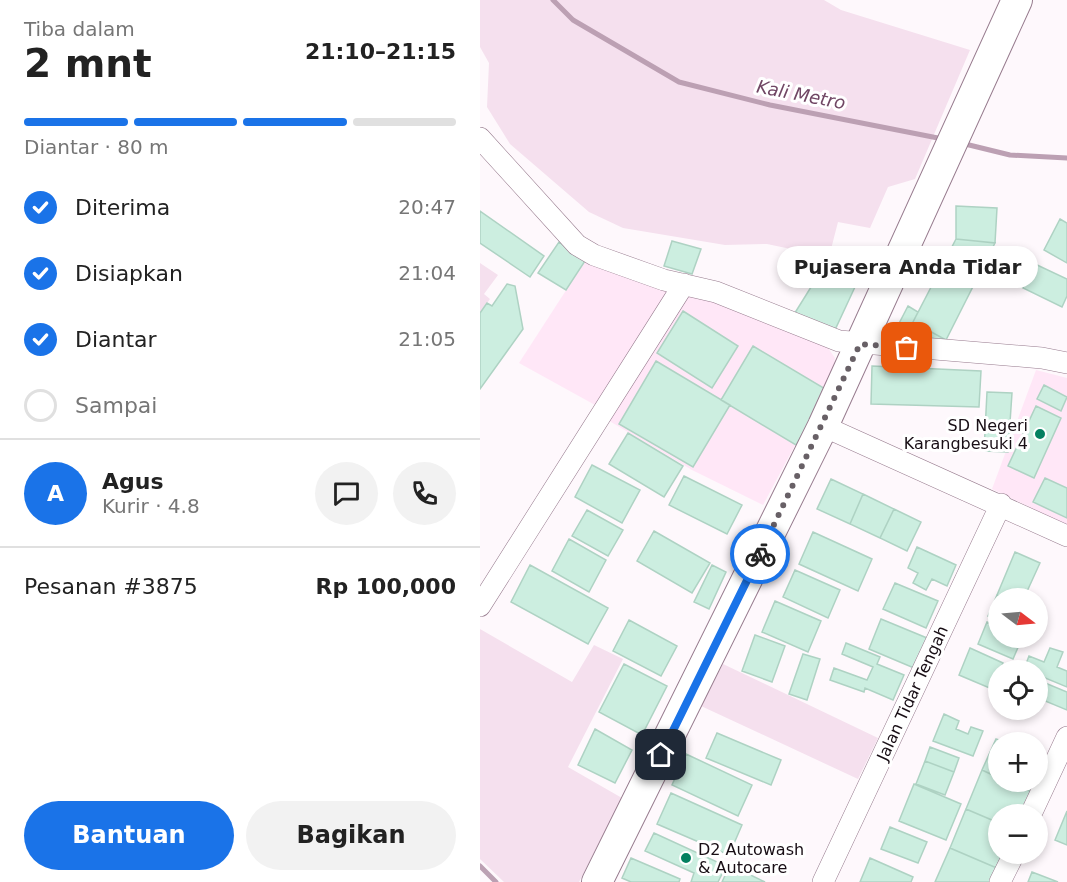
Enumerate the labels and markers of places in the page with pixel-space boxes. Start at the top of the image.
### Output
callout: Pujasera Anda Tidar [776,246,1038,288]
pin [881,322,932,373]
place label: SD Negeri Karangbesuki 4 [904,416,1028,453]
marker: SD Negeri Karangbesuki 4 [1033,427,1047,441]
pin [635,729,686,780]
place label: D2 Autowash & Autocare [698,840,804,877]
marker: D2 Autowash & Autocare [679,851,693,865]

